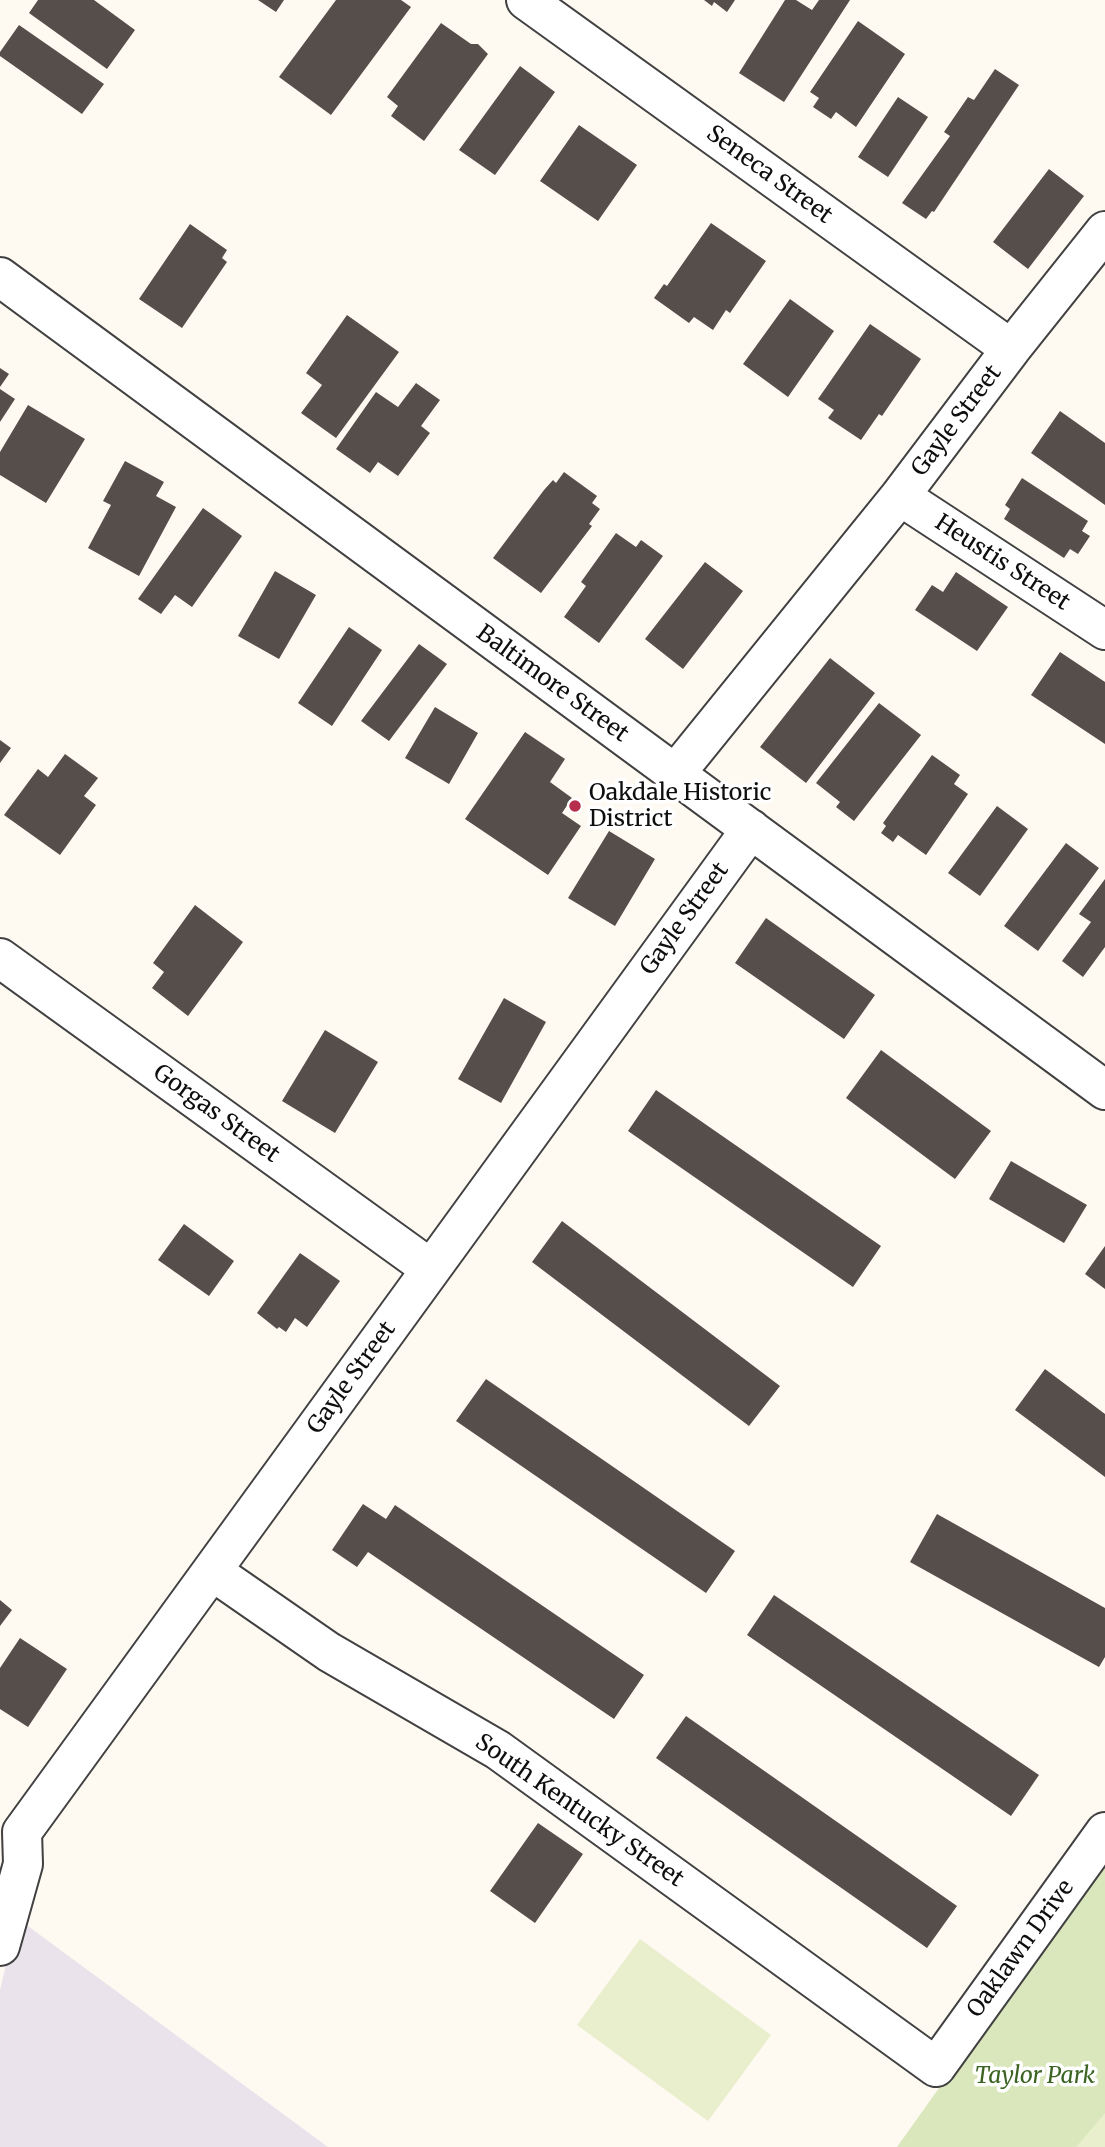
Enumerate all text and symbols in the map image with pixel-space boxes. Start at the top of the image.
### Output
street label: Seneca Street [701,120,837,230]
street label: Gayle Street [906,360,1008,482]
street label: Heustis Street [930,509,1074,617]
street label: Baltimore Street [471,620,633,748]
place label: Oakdale Historic District [589,779,771,833]
marker: Oakdale Historic District [567,798,583,814]
street label: Gayle Street [635,858,735,980]
street label: Gorgas Street [148,1059,284,1169]
street label: Gayle Street [302,1317,402,1439]
street label: South Kentucky Street [470,1729,688,1893]
street label: Oaklawn Drive [962,1875,1080,2023]
park label: Taylor Park [975,2062,1095,2090]

